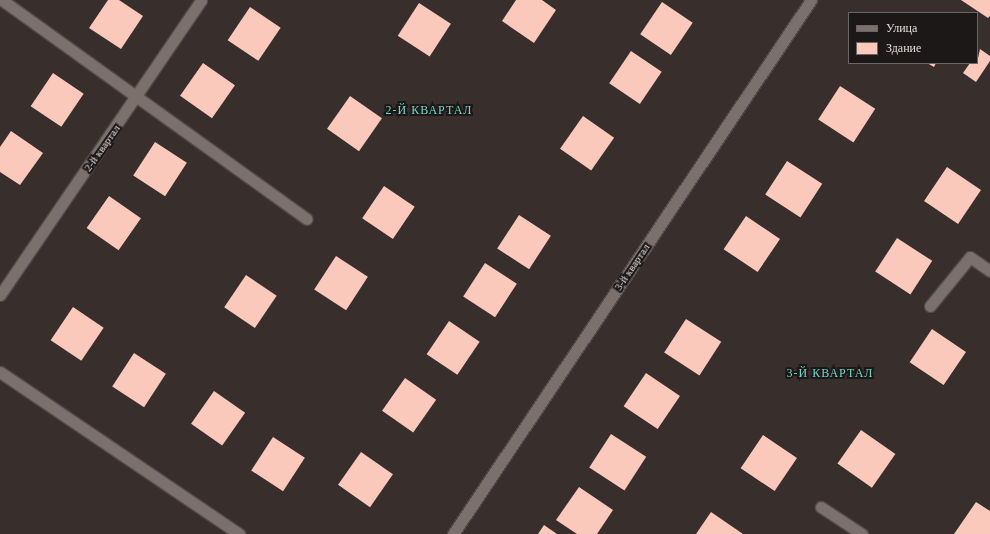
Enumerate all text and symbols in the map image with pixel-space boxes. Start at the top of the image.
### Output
legend [848,12,978,64]
text: Улица [886,21,917,35]
text: Здание [886,41,921,55]
district label: 2-Й КВАРТАЛ [386,104,472,118]
street label: 2-й квартал [81,122,123,174]
street label: 3-й квартал [611,241,653,293]
district label: 3-Й КВАРТАЛ [787,367,873,381]

